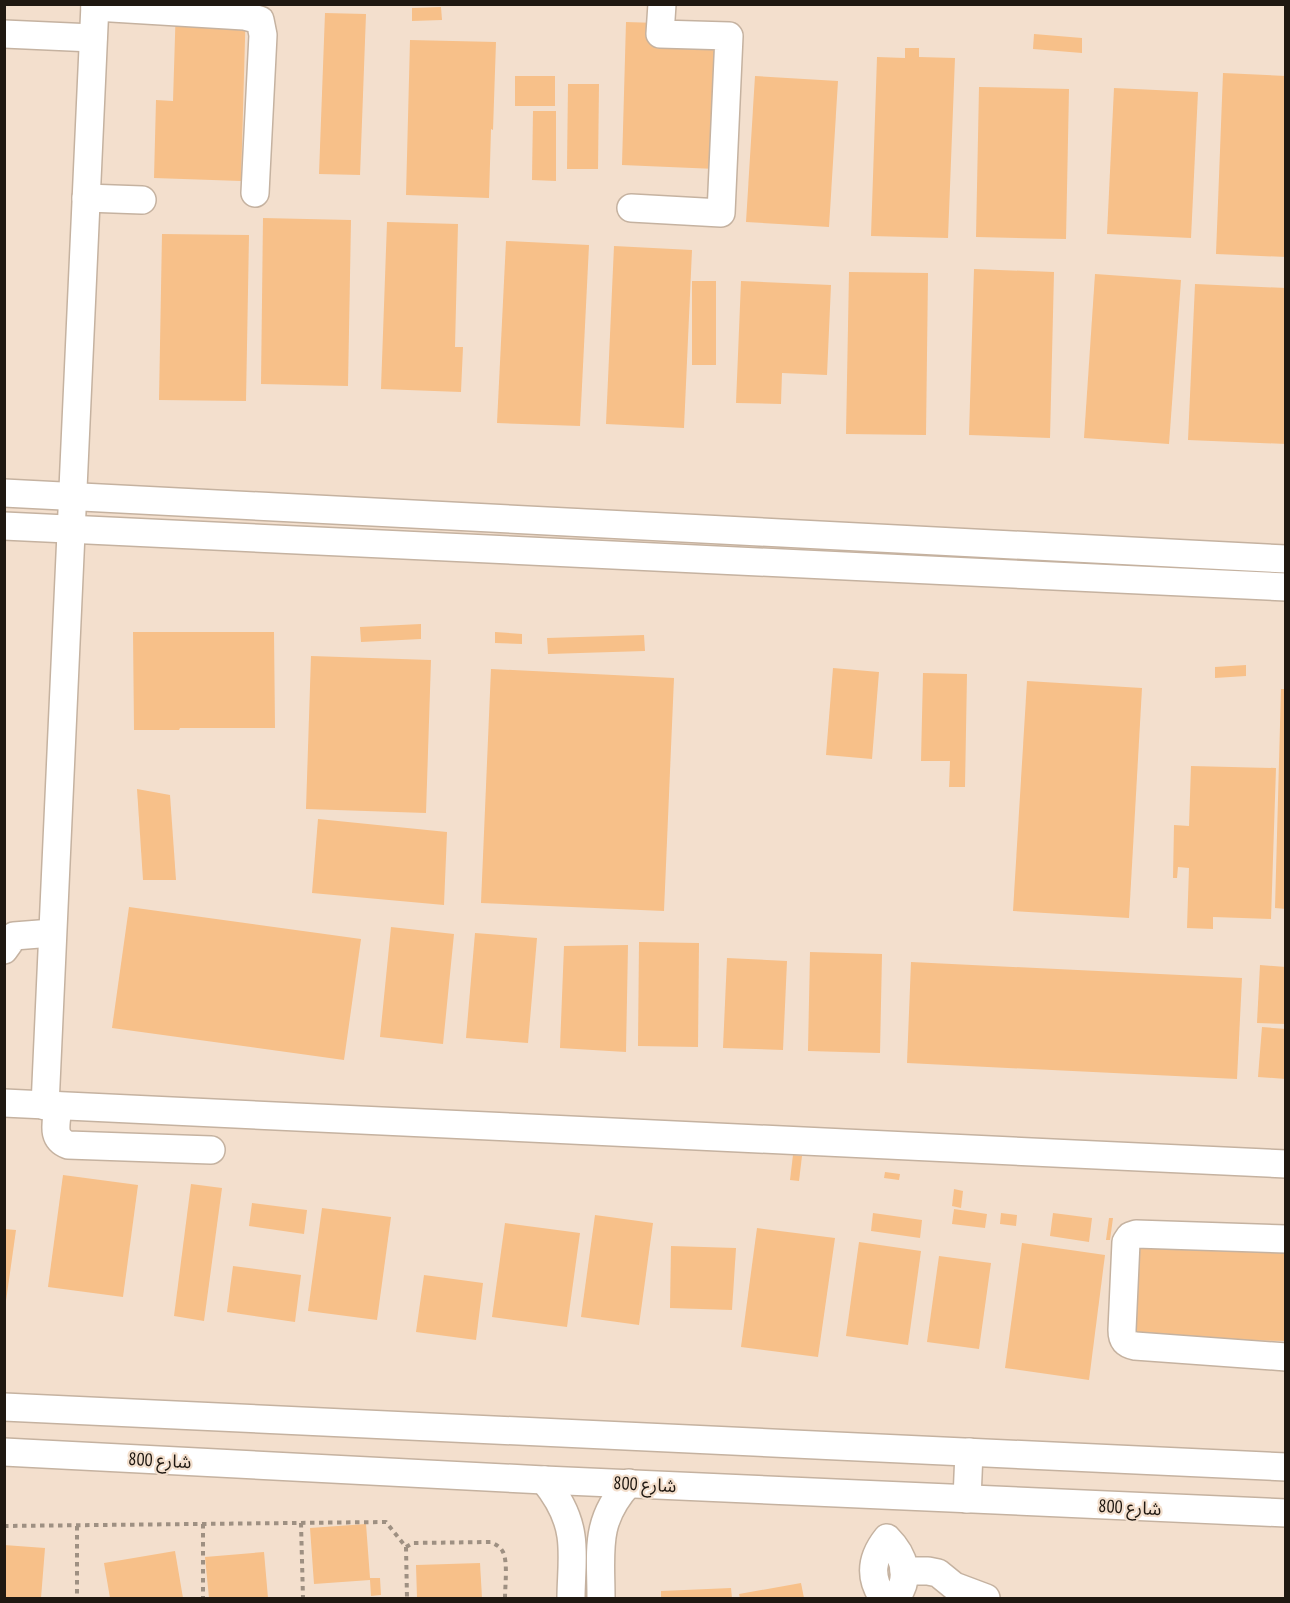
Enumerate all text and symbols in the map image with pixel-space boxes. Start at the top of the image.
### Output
street label: شارع 800 [128,1447,192,1476]
street label: شارع 800 [613,1471,677,1500]
street label: شارع 800 [1098,1494,1162,1523]

